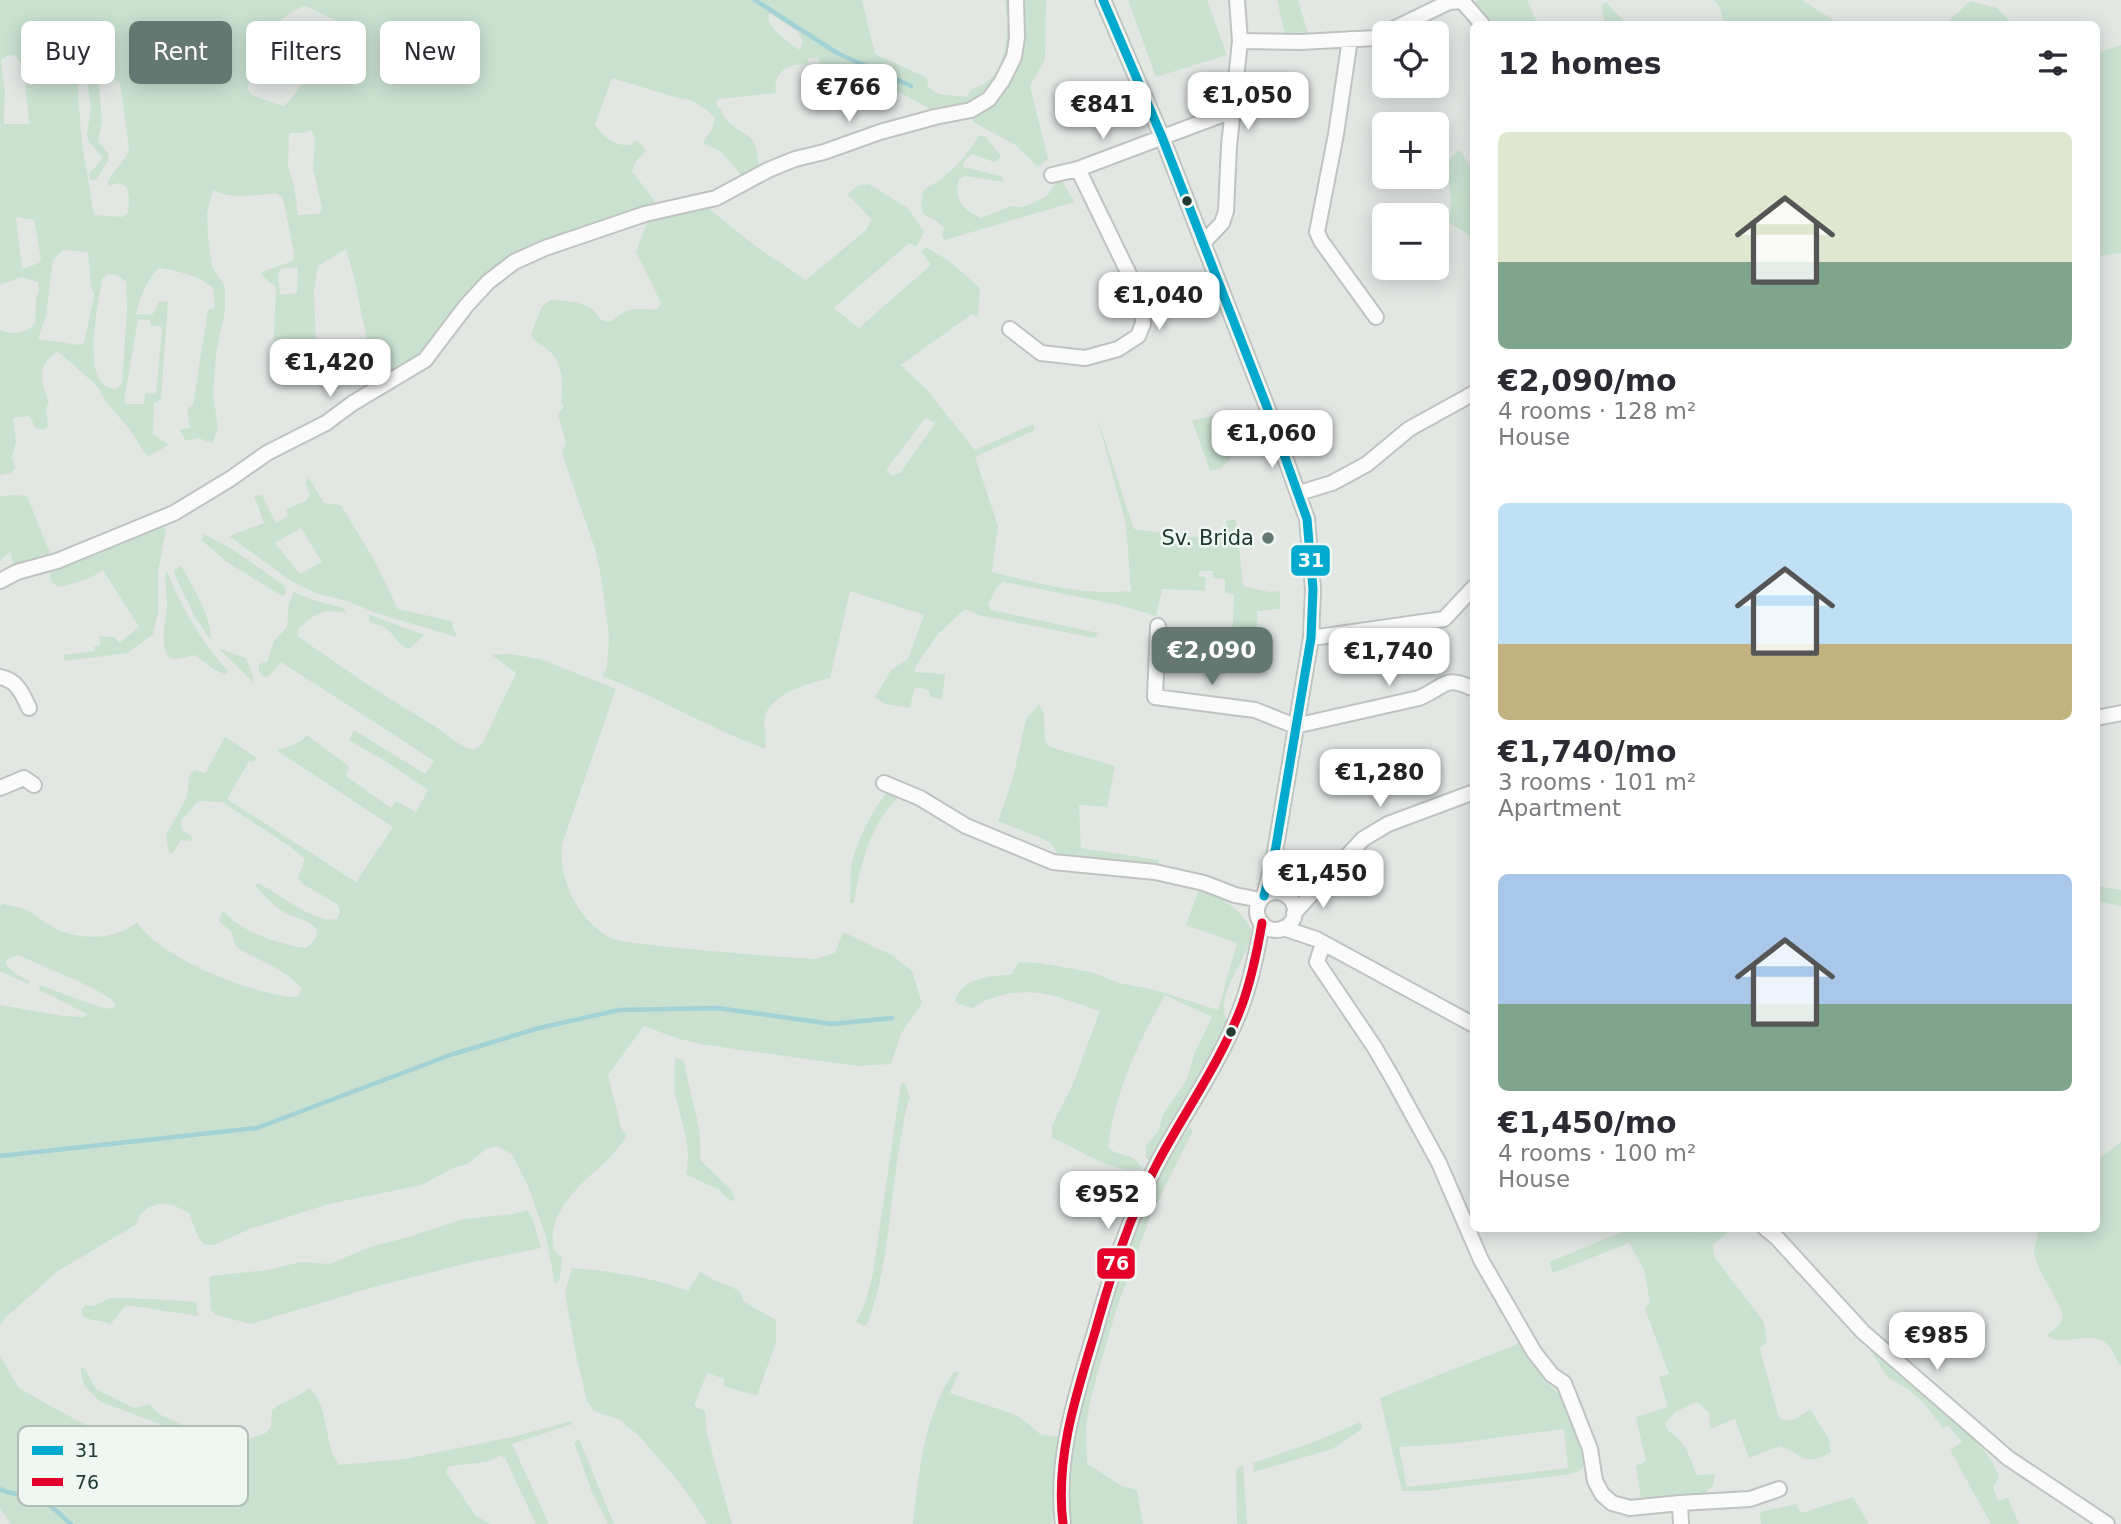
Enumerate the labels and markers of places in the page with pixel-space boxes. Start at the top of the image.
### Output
pin: €766 [808,64,890,124]
pin: €1,050 [1191,72,1305,132]
pin: €841 [1062,82,1144,141]
unlabelled marker [1180,194,1194,208]
pin: €1,040 [1102,272,1216,332]
pin: €1,420 [273,340,387,399]
pin: €1,060 [1215,410,1329,470]
place label: Sv. Brida [1161,526,1254,550]
marker: Sv. Brida [1260,530,1276,546]
pin: €2,090 [1155,628,1269,687]
pin: €1,740 [1332,628,1446,688]
pin: €1,280 [1323,750,1437,809]
pin: €1,450 [1266,850,1380,910]
unlabelled marker [1224,1025,1238,1039]
pin: €952 [1067,1172,1149,1231]
pin: €985 [1896,1312,1978,1372]

